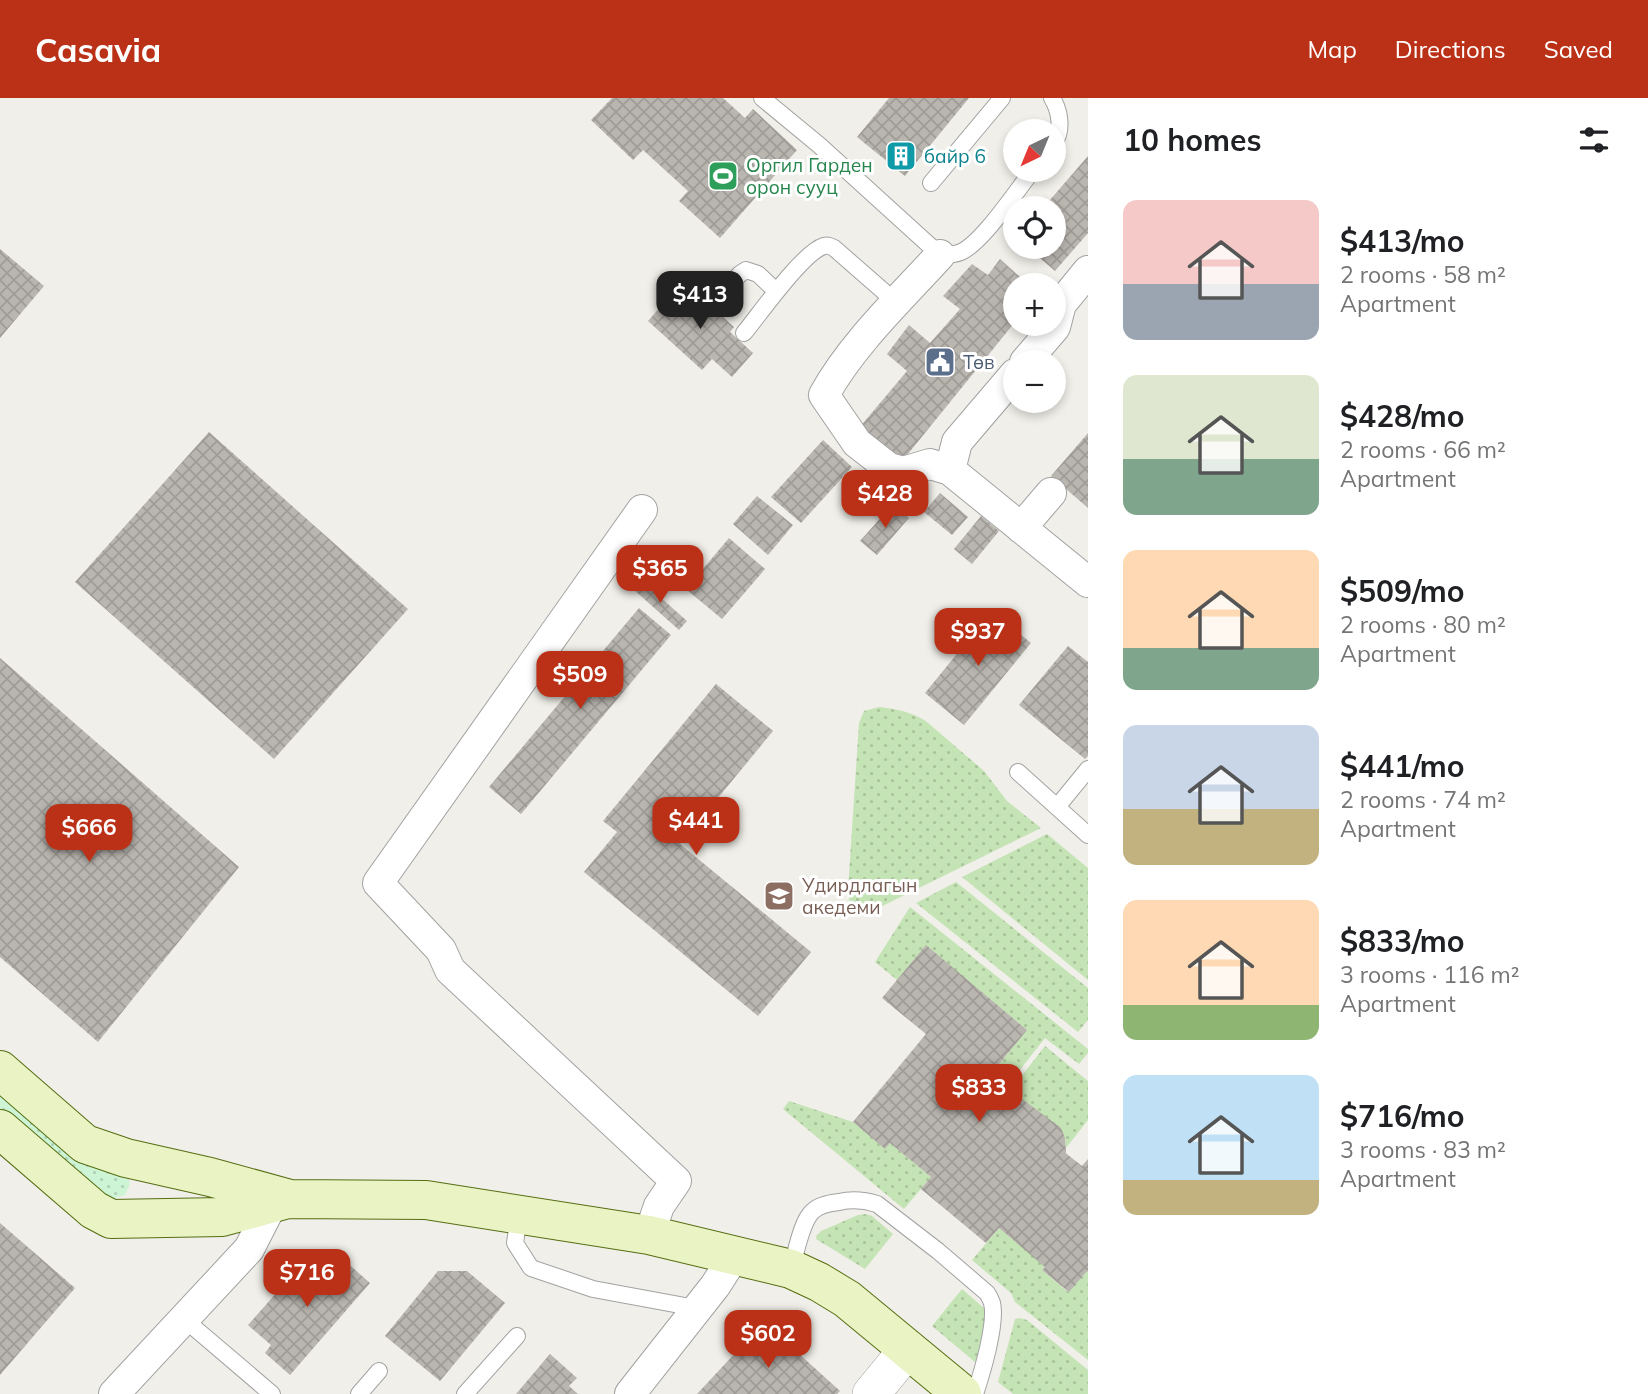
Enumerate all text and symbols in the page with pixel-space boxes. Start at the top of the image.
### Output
text: Casavia [35,29,161,70]
text: Map [1307,34,1357,64]
text: Directions [1395,34,1506,64]
text: Saved [1544,34,1613,64]
north arrow [1003,119,1066,182]
map controls [1003,119,1066,413]
text: 10 homes [1123,121,1262,159]
icon: filters [1575,121,1613,159]
building icon: байр 6 [884,139,918,173]
place label: байр 6 [924,144,986,168]
place label: Оргил Гарден орон сууц [746,153,873,199]
sports icon: Оргил Гарден орон сууц [706,159,740,193]
button: locate [1003,196,1066,259]
text: $413/mo [1340,222,1464,260]
icon: home [1179,228,1263,312]
text: 2 rooms · 58 m² [1340,260,1506,289]
pin: $413 [659,272,741,331]
button: + [1003,273,1066,336]
text: $413 [672,279,728,308]
text: Apartment [1340,289,1456,318]
public building icon: Төв [923,345,957,379]
place label: Төв [963,350,995,374]
button: − [1003,350,1066,413]
text: $428/mo [1340,397,1464,435]
icon: home [1179,403,1263,487]
text: 2 rooms · 66 m² [1340,435,1506,464]
text: Apartment [1340,464,1456,493]
pin: $428 [844,470,926,530]
text: $428 [857,478,913,507]
pin: $365 [619,546,701,605]
text: $365 [632,553,688,582]
text: $509/mo [1340,572,1464,610]
icon: home [1179,578,1263,662]
pin: $937 [937,608,1019,668]
text: 2 rooms · 80 m² [1340,610,1506,639]
text: $937 [950,616,1006,645]
text: Apartment [1340,639,1456,668]
pin: $509 [539,652,621,711]
text: $509 [552,659,608,688]
text: $441/mo [1340,747,1464,785]
icon: home [1179,753,1263,837]
text: 2 rooms · 74 m² [1340,785,1506,814]
pin: $441 [655,798,737,857]
pin: $666 [48,804,130,864]
text: $441 [668,805,724,834]
text: $666 [61,812,117,841]
text: Apartment [1340,814,1456,843]
place label: Удирдлагын акедеми [801,873,917,919]
school or university icon: Удирдлагын акедеми [762,879,796,913]
text: $833/mo [1340,922,1464,960]
icon: home [1179,928,1263,1012]
text: 3 rooms · 116 m² [1340,960,1520,989]
text: Apartment [1340,989,1456,1018]
pin: $833 [938,1065,1020,1124]
text: $833 [951,1072,1007,1101]
text: $716/mo [1340,1097,1464,1135]
icon: home [1179,1103,1263,1187]
text: 3 rooms · 83 m² [1340,1135,1506,1164]
text: Apartment [1340,1164,1456,1193]
pin: $716 [266,1250,348,1309]
text: $716 [279,1257,335,1286]
pin: $602 [727,1310,809,1370]
text: $602 [740,1318,796,1347]

